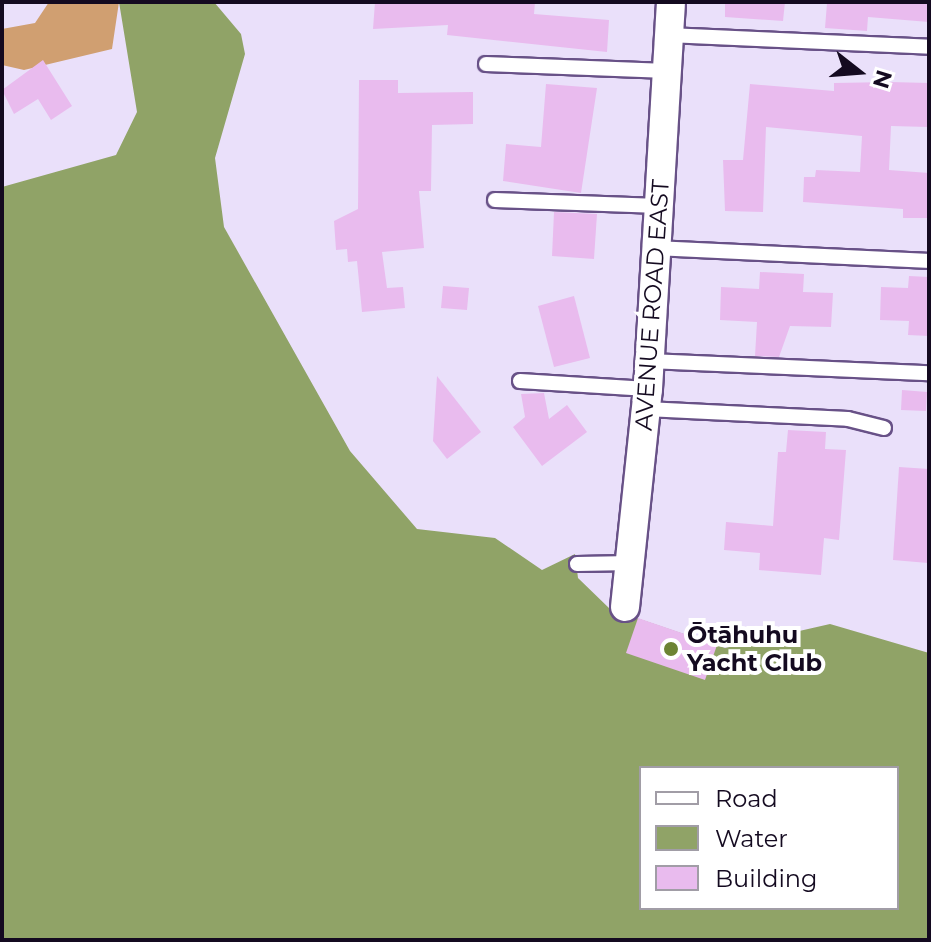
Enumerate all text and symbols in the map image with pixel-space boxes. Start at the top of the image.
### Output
north arrow [819,32,899,112]
text: N [867,67,898,92]
street label: AVENUE ROAD EAST [629,178,675,432]
place label: Ōtāhuhu Yacht Club [687,621,822,677]
marker: Ōtāhuhu Yacht Club [662,640,680,658]
legend [639,766,899,910]
text: Road [715,784,778,813]
text: Water [715,824,788,853]
text: Building [715,864,818,893]

